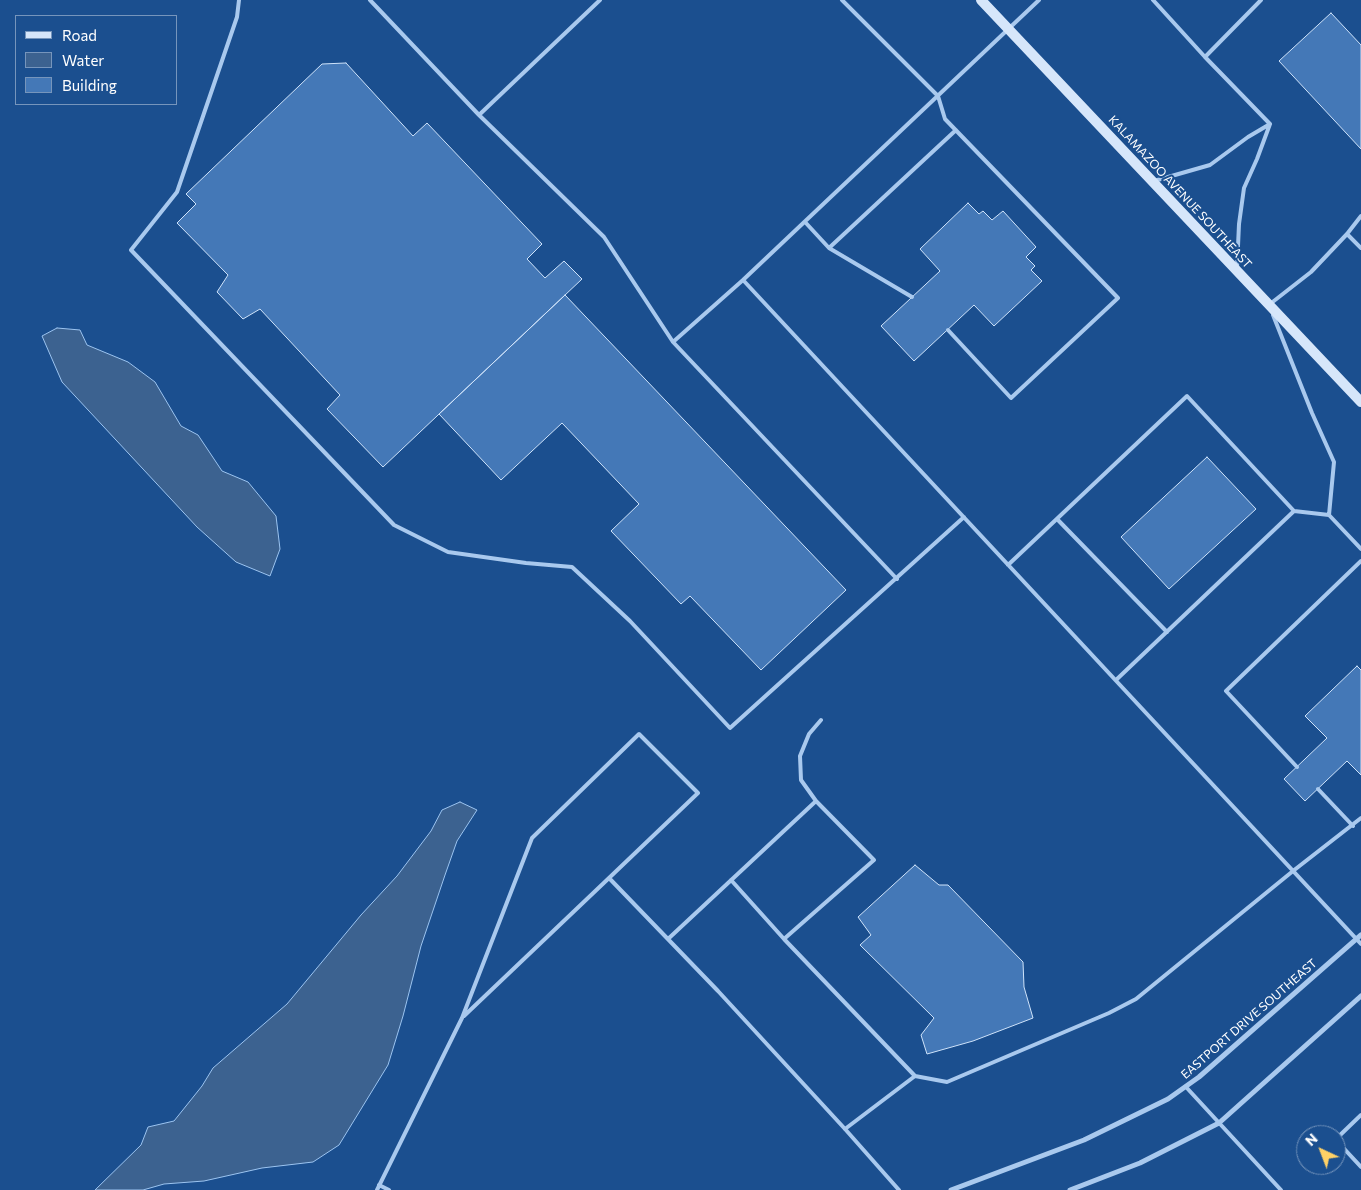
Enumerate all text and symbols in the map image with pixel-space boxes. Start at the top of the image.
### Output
legend [15,15,178,105]
text: Road [62,26,97,44]
text: Water [62,51,104,69]
text: Building [62,76,117,94]
street label: KALAMAZOO AVENUE SOUTHEAST [1105,113,1255,271]
street label: EASTPORT DRIVE SOUTHEAST [1178,956,1320,1082]
north arrow [1296,1125,1346,1175]
text: N [1301,1130,1321,1149]

